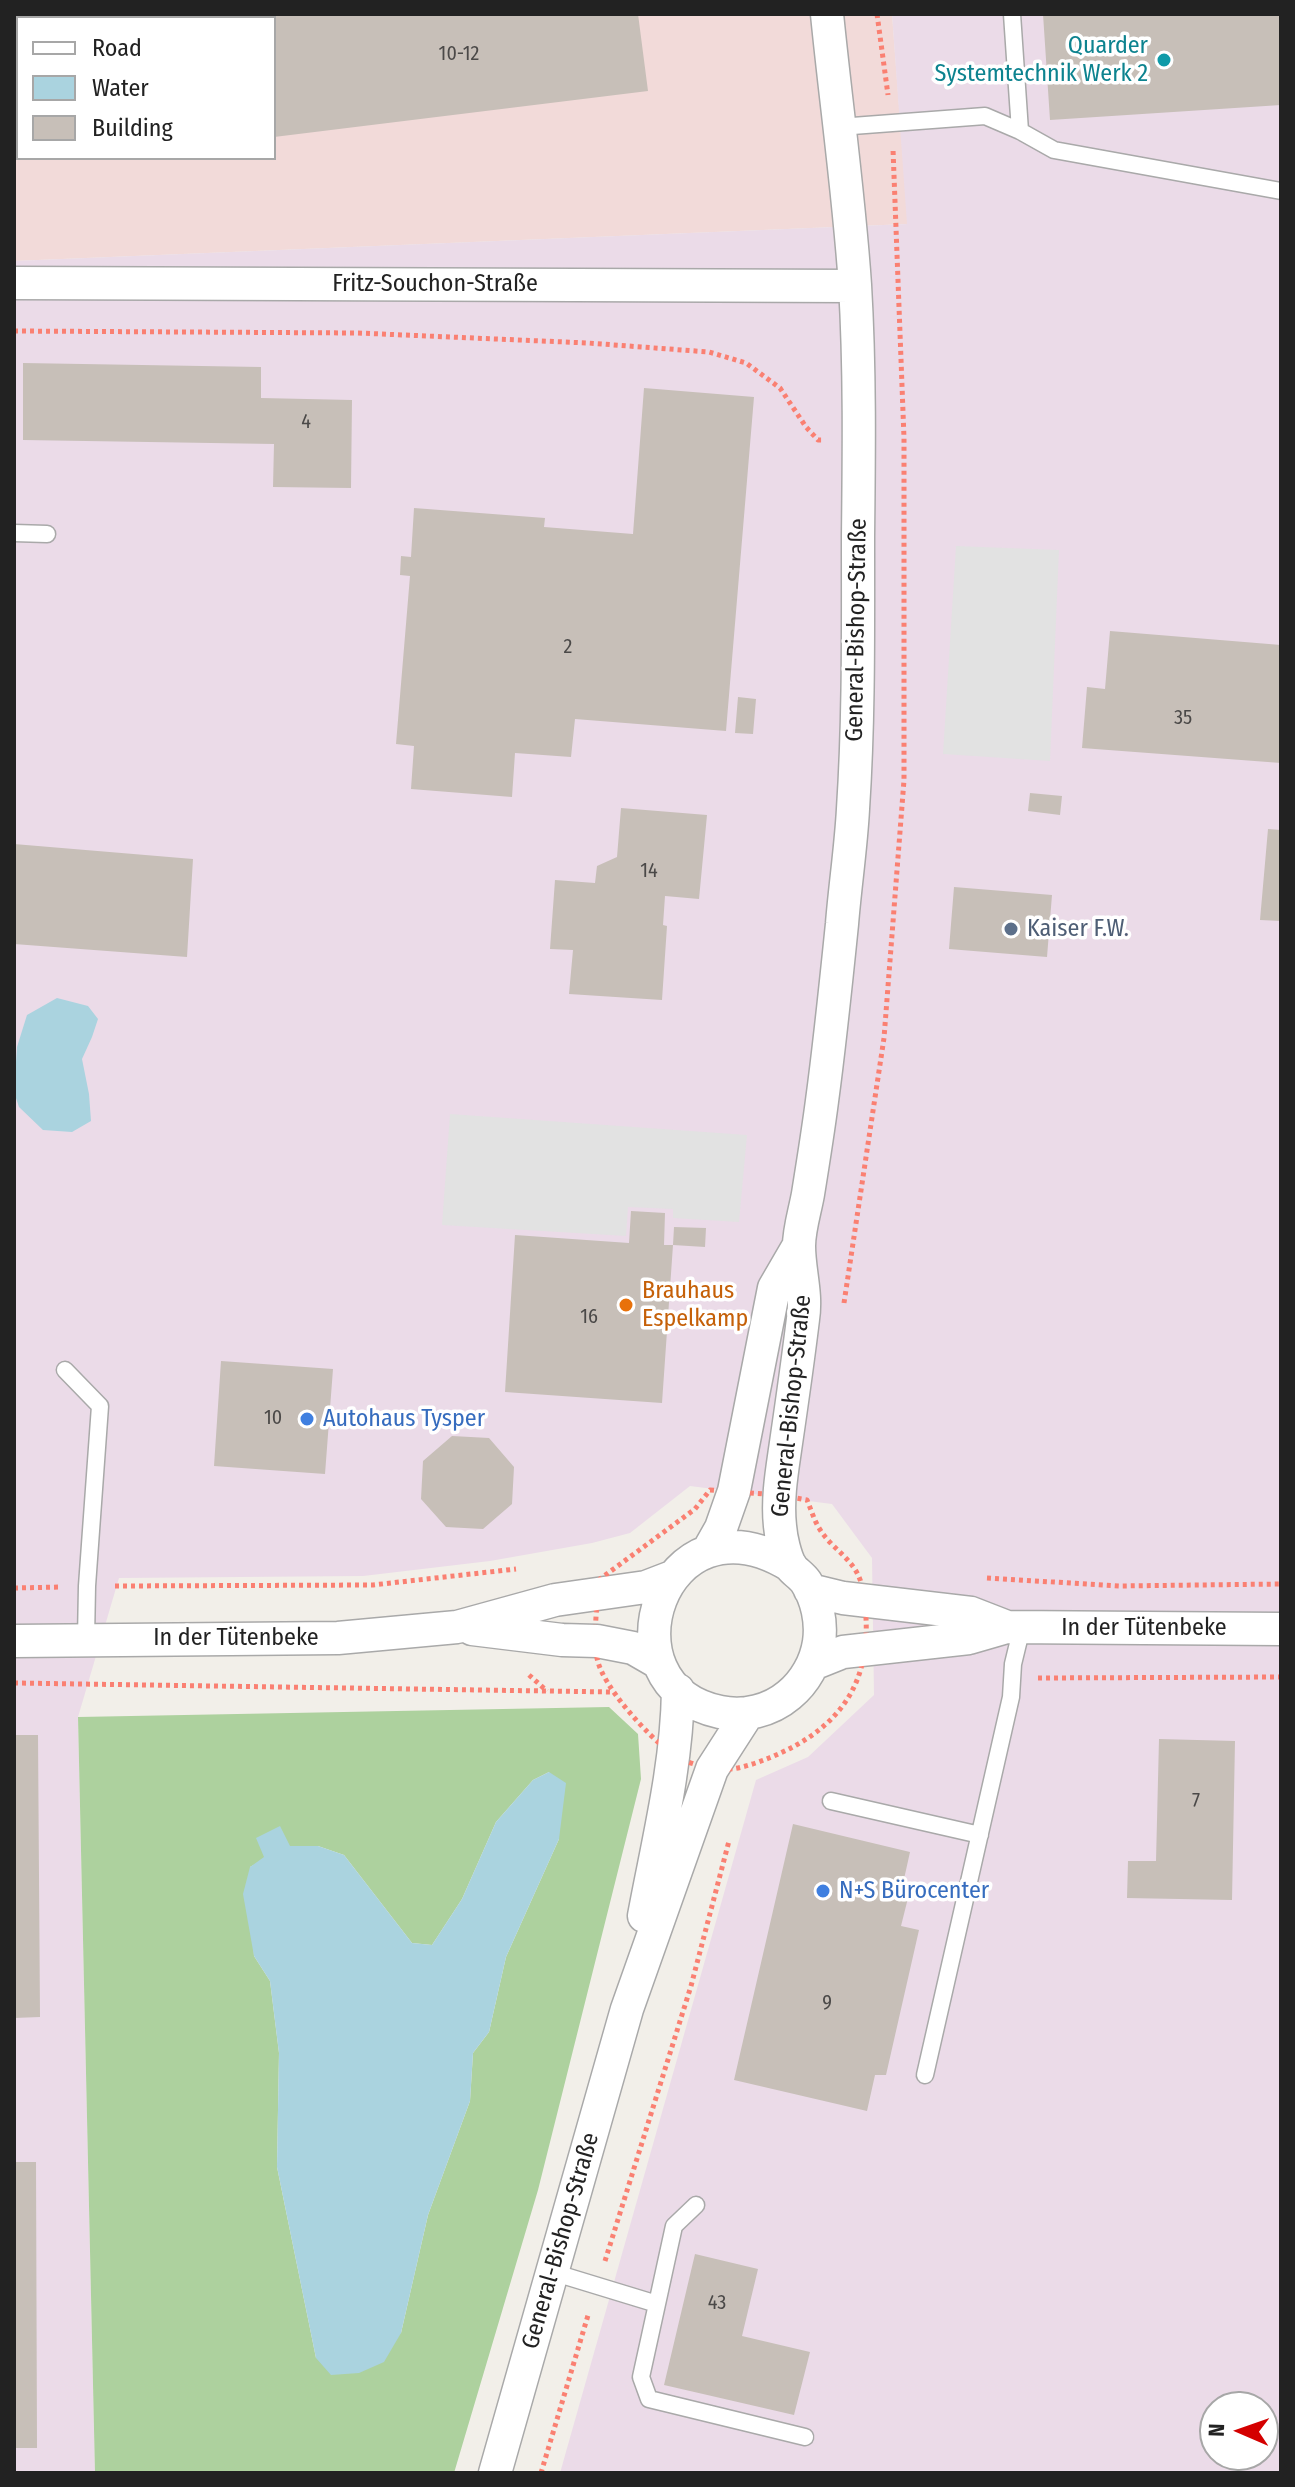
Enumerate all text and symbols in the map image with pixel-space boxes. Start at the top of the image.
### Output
legend [16,16,276,160]
place label: Quarder Systemtechnik Werk 2 [935,32,1148,88]
text: Road [92,34,142,62]
house number: 10-12 [439,42,479,66]
marker: Quarder Systemtechnik Werk 2 [1155,51,1173,69]
text: Water [92,74,149,102]
text: Building [92,114,173,142]
street label: Fritz-Souchon-Straße [332,270,538,298]
house number: 4 [301,410,311,434]
street label: General-Bishop-Straße [841,518,873,742]
house number: 2 [564,635,572,659]
house number: 35 [1174,706,1192,730]
house number: 14 [640,859,658,883]
place label: Kaiser F.W. [1027,915,1129,943]
marker: Kaiser F.W. [1002,920,1020,938]
place label: Brauhaus Espelkamp [642,1277,748,1333]
street label: General-Bishop-Straße [766,1293,818,1519]
marker: Brauhaus Espelkamp [617,1296,635,1314]
house number: 16 [580,1305,598,1329]
place label: Autohaus Tysper [323,1405,485,1433]
house number: 10 [264,1406,282,1430]
marker: Autohaus Tysper [298,1410,316,1428]
street label: In der Tütenbeke [1061,1614,1227,1642]
street label: In der Tütenbeke [153,1624,319,1652]
house number: 7 [1192,1789,1200,1813]
place label: N+S Bürocenter [839,1877,989,1905]
marker: N+S Bürocenter [814,1882,832,1900]
house number: 9 [822,1991,832,2015]
street label: General-Bishop-Straße [516,2130,606,2352]
house number: 43 [708,2291,726,2315]
north arrow [1199,2391,1279,2471]
text: N [1203,2423,1230,2437]

